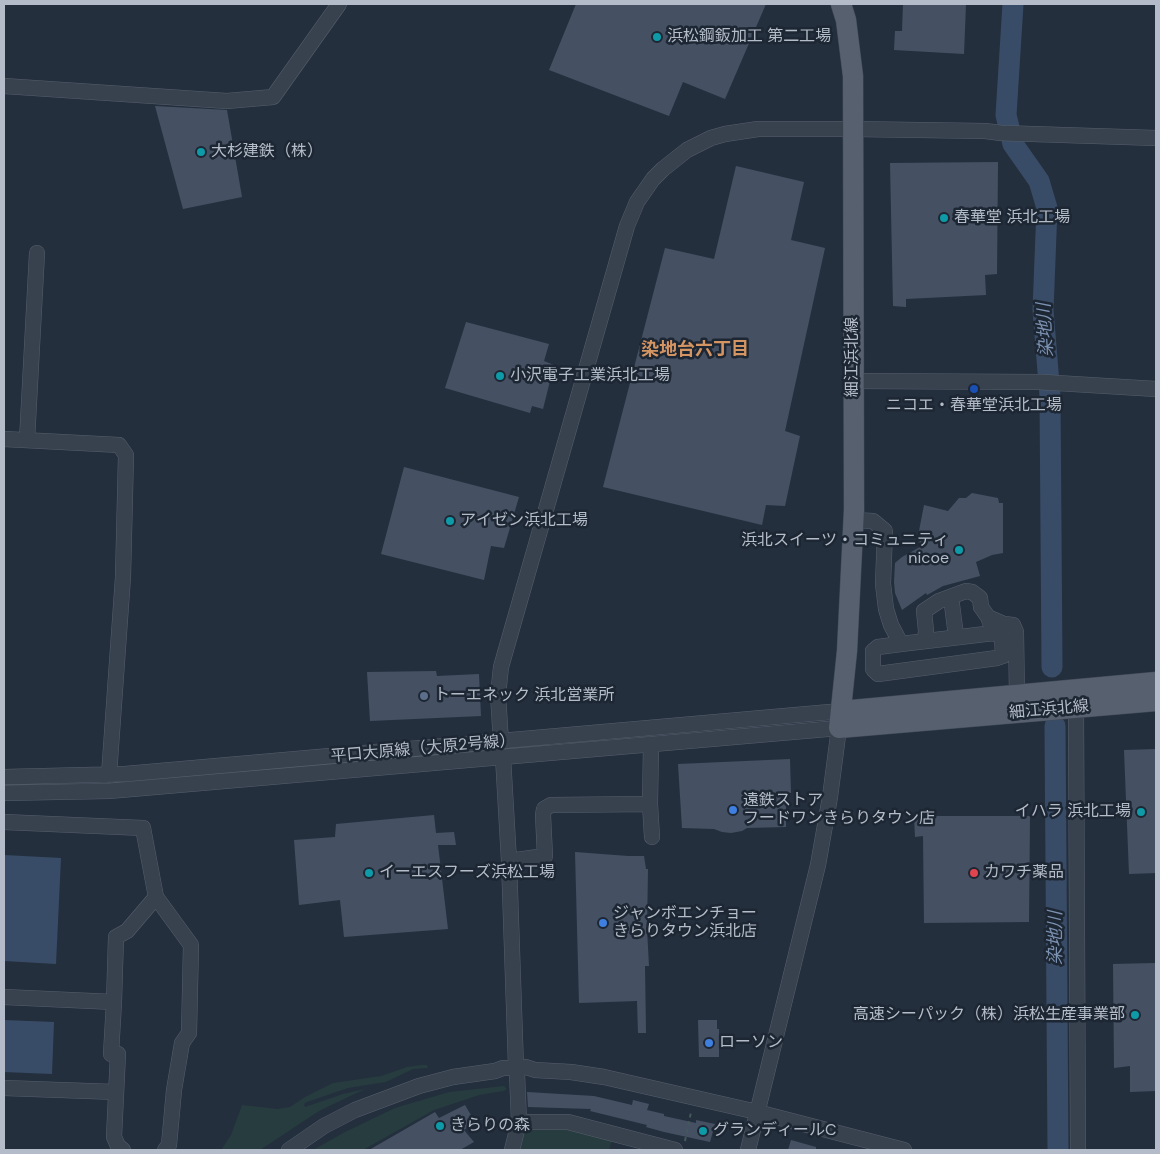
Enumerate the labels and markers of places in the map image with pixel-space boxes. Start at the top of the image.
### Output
place label: 浜松鋼鈑加工 第二工場 [667,27,831,47]
marker: 浜松鋼鈑加工 第二工場 [651,31,663,43]
place label: 大杉建鉄（株） [211,142,323,162]
marker: 大杉建鉄（株） [195,146,207,158]
place label: 春華堂 浜北工場 [954,208,1070,228]
marker: 春華堂 浜北工場 [938,212,950,224]
place label: 小沢電子工業浜北工場 [510,366,670,386]
marker: 小沢電子工業浜北工場 [494,370,506,382]
marker: ニコエ・春華堂浜北工場 [968,383,980,395]
place label: ニコエ・春華堂浜北工場 [886,396,1062,416]
place label: アイゼン浜北工場 [460,511,588,531]
marker: アイゼン浜北工場 [444,515,456,527]
place label: 浜北スイーツ・コミュニティ nicoe [741,531,949,569]
marker: 浜北スイーツ・コミュニティ nicoe [953,544,965,556]
place label: トーエネック 浜北営業所 [434,686,614,706]
marker: トーエネック 浜北営業所 [418,690,430,702]
place label: 遠鉄ストア フードワンきらりタウン店 [743,791,935,829]
place label: イハラ 浜北工場 [1015,802,1131,822]
marker: 遠鉄ストア フードワンきらりタウン店 [727,804,739,816]
marker: イハラ 浜北工場 [1135,806,1147,818]
place label: イーエスフーズ浜松工場 [379,863,555,883]
place label: カワチ薬品 [984,863,1064,883]
marker: イーエスフーズ浜松工場 [363,867,375,879]
marker: カワチ薬品 [968,867,980,879]
place label: ジャンボエンチョー きらりタウン浜北店 [613,904,757,942]
marker: ジャンボエンチョー きらりタウン浜北店 [597,917,609,929]
place label: 高速シーパック（株）浜松生産事業部 [853,1005,1125,1025]
marker: 高速シーパック（株）浜松生産事業部 [1129,1009,1141,1021]
place label: ローソン [719,1033,783,1053]
marker: ローソン [703,1037,715,1049]
place label: きらりの森 [450,1116,530,1136]
marker: きらりの森 [434,1120,446,1132]
place label: グランディールC [713,1121,836,1141]
marker: グランディールC [697,1125,709,1137]

